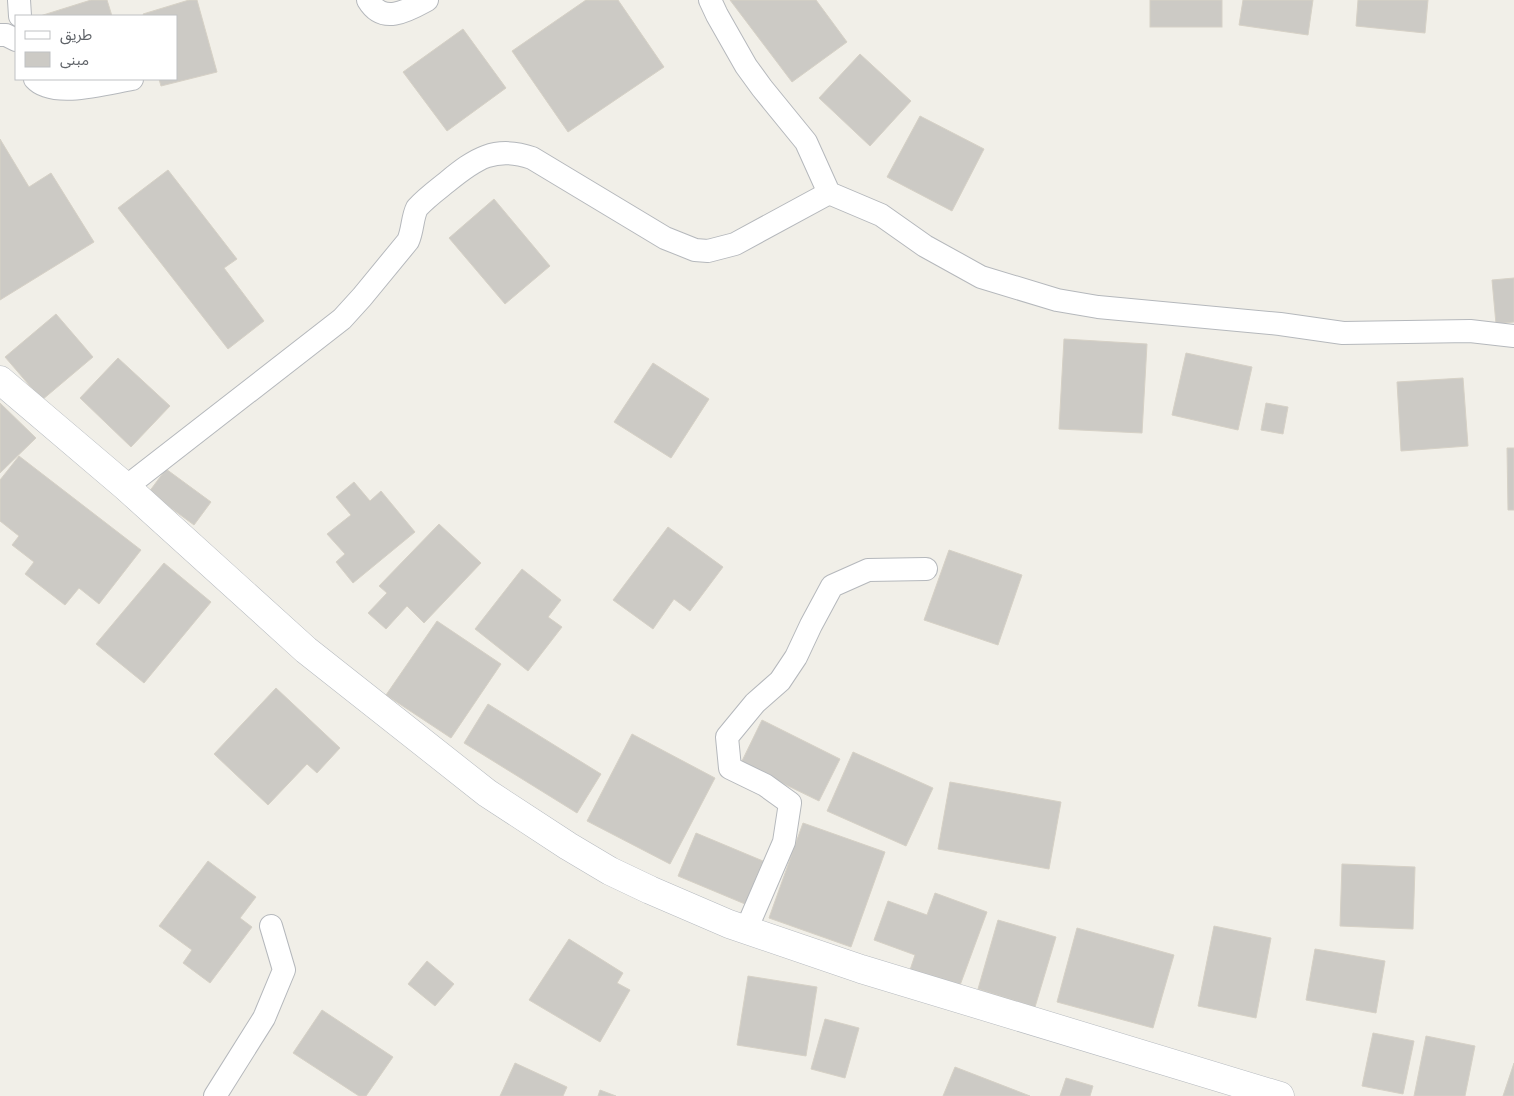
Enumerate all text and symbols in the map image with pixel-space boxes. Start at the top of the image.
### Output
legend [15,15,178,80]
text: طريق [60,26,92,45]
text: مبنى [60,51,89,69]

